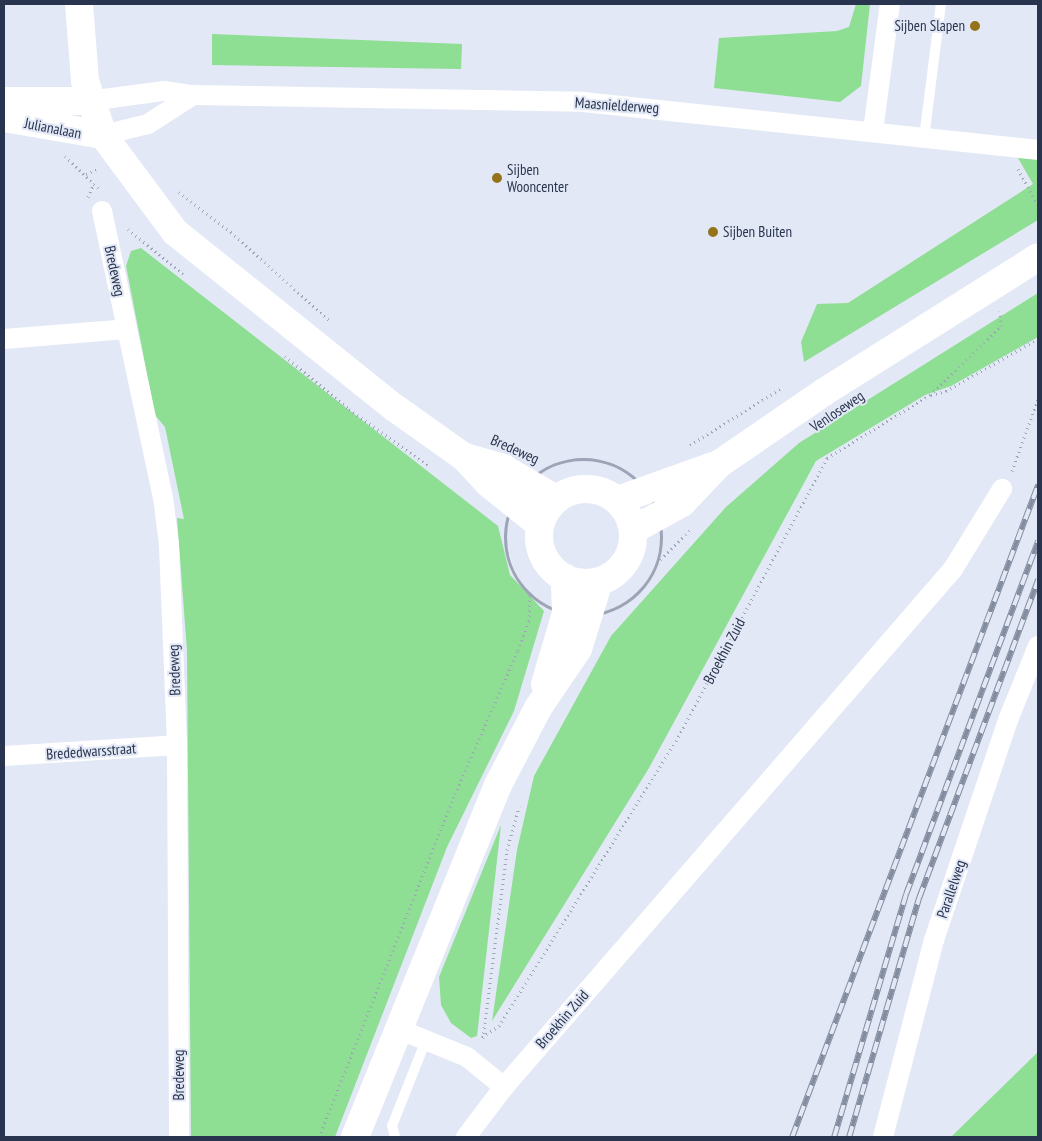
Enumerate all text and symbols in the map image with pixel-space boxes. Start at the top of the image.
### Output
place label: Sijben Slapen [894,17,965,35]
marker: Sijben Slapen [969,20,981,32]
street label: Maasnielderweg [574,93,660,117]
street label: Julianalaan [23,114,83,142]
place label: Sijben Wooncenter [507,160,568,195]
marker: Sijben Wooncenter [491,172,503,184]
place label: Sijben Buiten [723,223,792,241]
marker: Sijben Buiten [707,226,719,238]
street label: Bredeweg [101,244,129,298]
street label: Venloseweg [807,386,867,436]
street label: Bredeweg [488,430,542,468]
street label: Broekhin Zuid [699,615,749,687]
street label: Bredeweg [164,644,184,696]
street label: Brededwarsstraat [45,739,137,763]
street label: Parallelweg [933,858,969,920]
street label: Broekhin Zuid [532,986,592,1052]
street label: Bredeweg [170,1049,188,1101]

